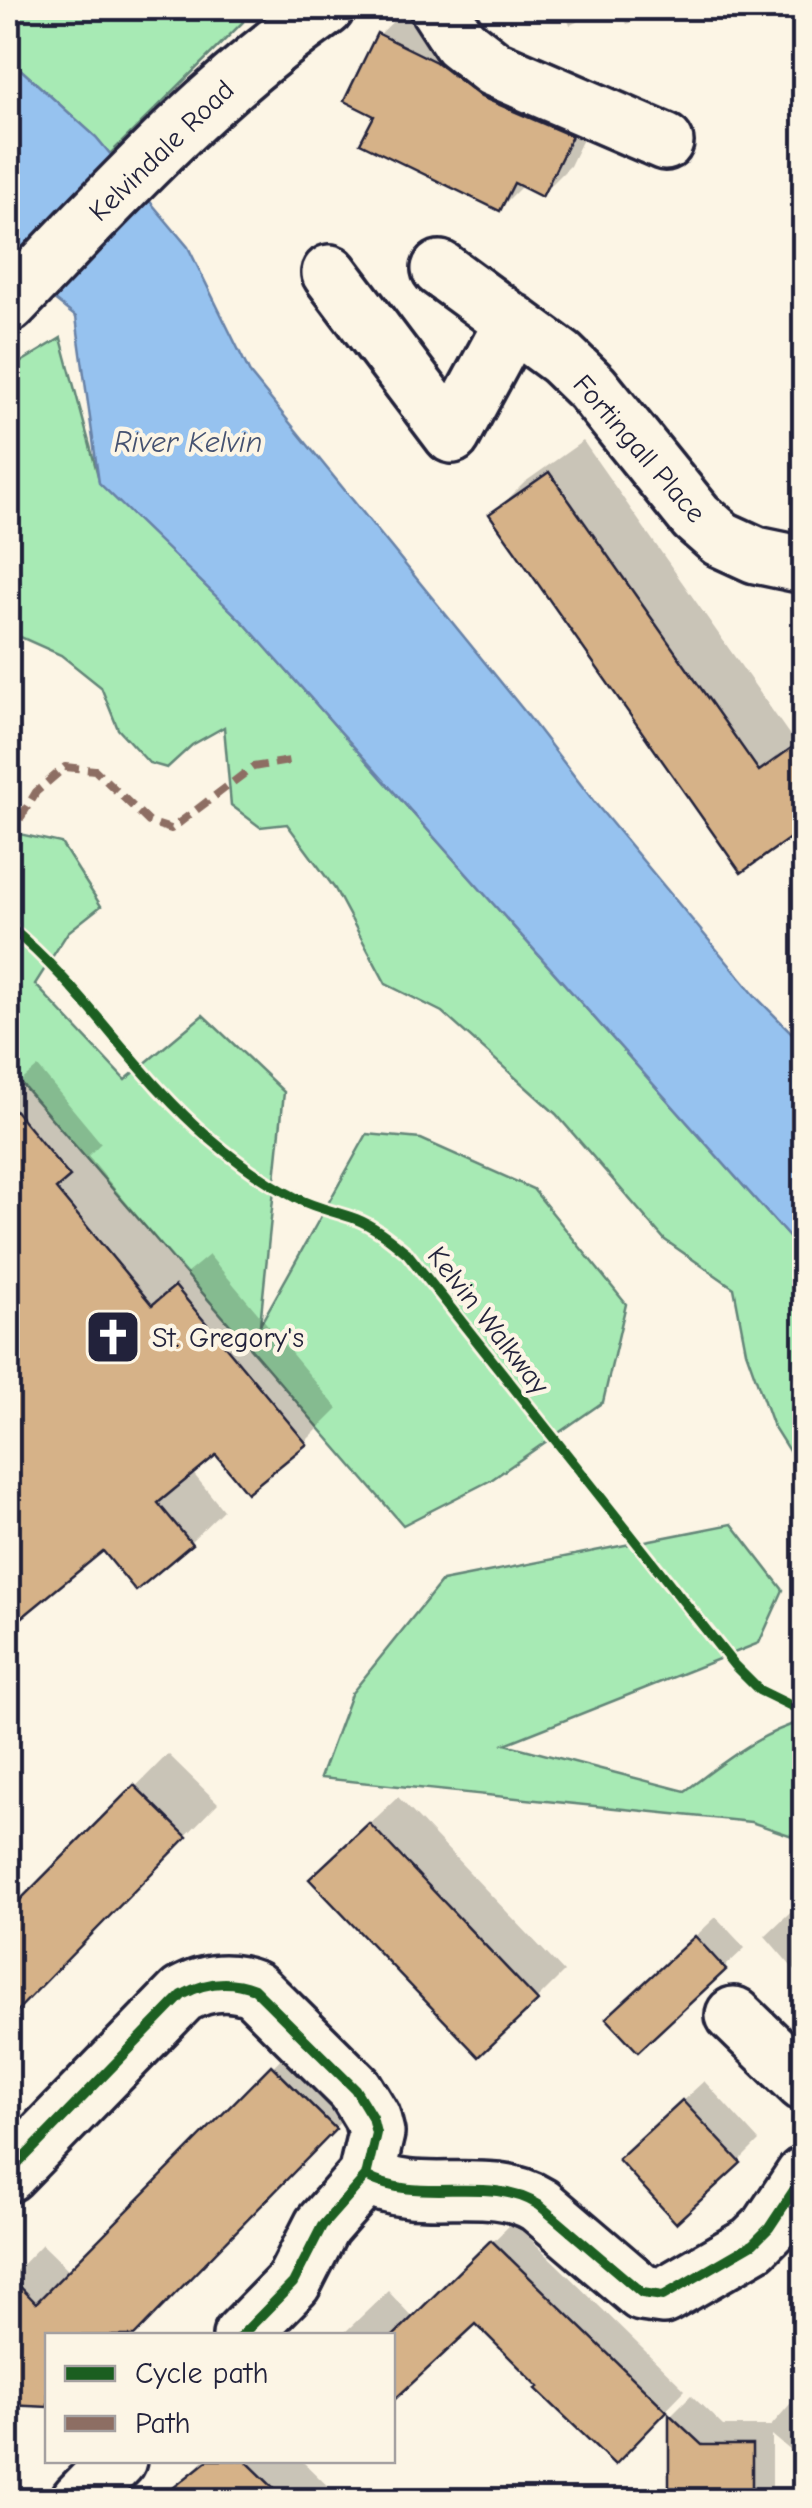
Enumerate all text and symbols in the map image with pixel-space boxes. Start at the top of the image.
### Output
street label: Kelvindale Road [83,74,241,228]
street label: Fortingall Place [566,368,712,529]
water label: River Kelvin [114,425,262,460]
street label: Kelvin Walkway [421,1240,556,1401]
church icon: St. Gregory's [83,1307,143,1367]
place label: St. Gregory's [152,1322,304,1354]
legend [45,2333,395,2463]
text: Cycle path [135,2356,269,2391]
text: Path [135,2406,191,2441]

